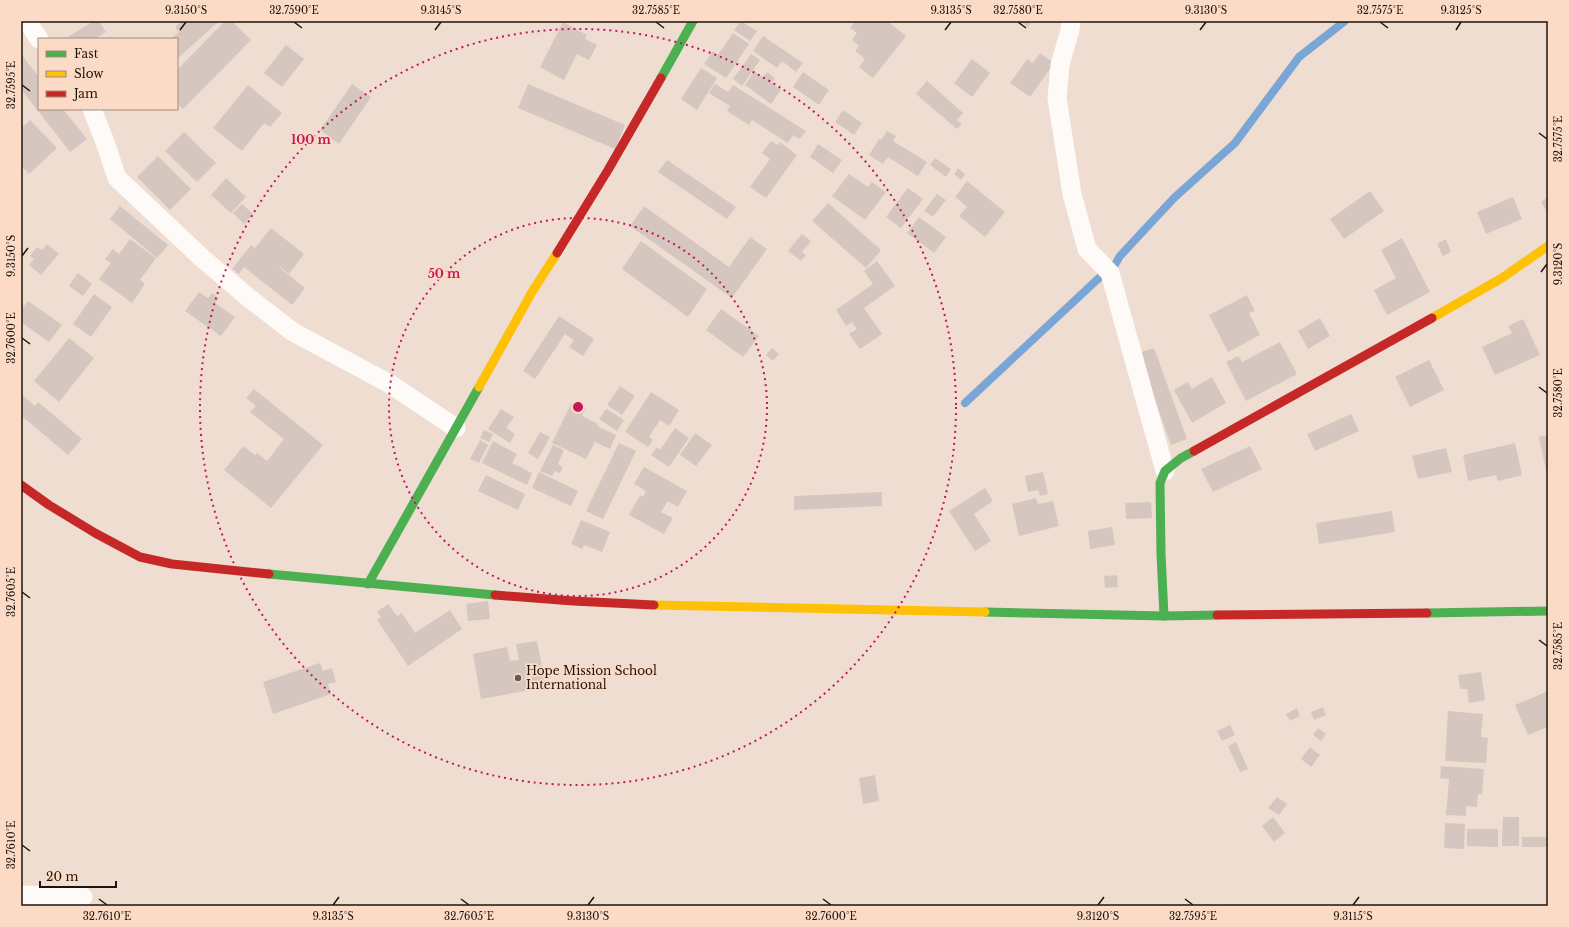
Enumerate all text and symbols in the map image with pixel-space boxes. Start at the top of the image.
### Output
text: 9.3150°S [165,4,207,17]
text: 32.7590°E [269,4,319,17]
text: 9.3145°S [421,4,461,17]
text: 32.7585°E [632,4,680,17]
text: 9.3135°S [930,4,972,17]
text: 32.7580°E [993,4,1043,17]
text: 9.3130°S [1185,4,1227,17]
text: 32.7575°E [1357,4,1403,17]
text: 9.3125°S [1440,4,1482,17]
legend [38,38,178,110]
text: Fast [74,46,99,61]
text: 32.7595°E [5,61,18,109]
text: Slow [74,66,104,81]
text: Jam [72,86,98,101]
text: 32.7575°E [1552,116,1565,162]
text: 100 m [291,132,332,147]
text: 9.3150°S [5,235,18,277]
text: 9.3120°S [1552,243,1565,285]
text: 50 m [428,266,461,281]
text: 32.7600°E [5,312,18,364]
text: 32.7580°E [1552,368,1565,418]
centre of rings [571,400,585,414]
text: 32.7605°E [5,567,18,617]
text: 32.7585°E [1552,622,1565,670]
place label: Hope Mission School International [526,663,657,692]
marker: Hope Mission School International [513,673,523,683]
text: 32.7610°E [5,821,18,869]
scale bar [40,863,116,889]
text: 20 m [46,869,78,884]
text: 32.7610°E [83,910,131,923]
text: 9.3135°S [312,910,354,923]
text: 32.7605°E [444,910,494,923]
text: 9.3130°S [567,910,609,923]
text: 32.7600°E [805,910,857,923]
text: 9.3120°S [1077,910,1119,923]
text: 32.7595°E [1169,910,1217,923]
text: 9.3115°S [1333,910,1373,923]

